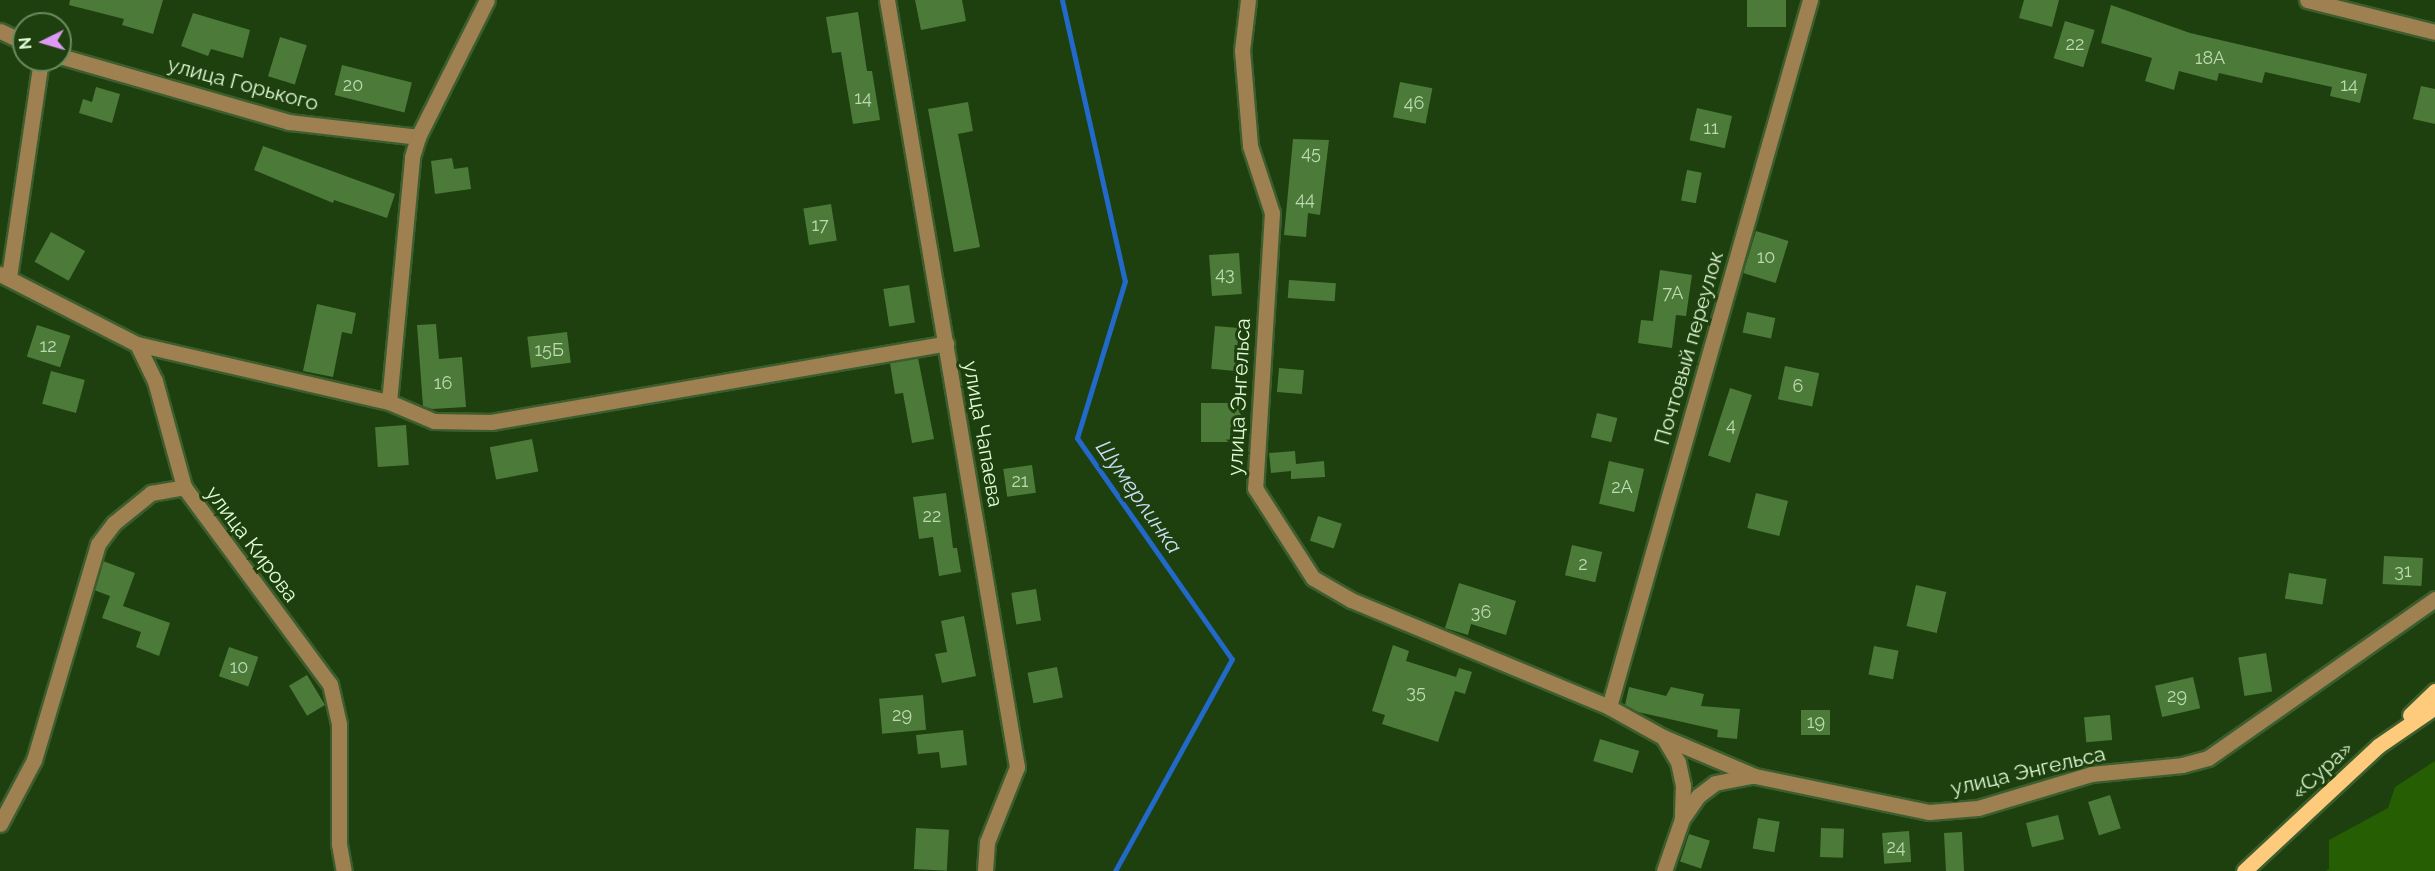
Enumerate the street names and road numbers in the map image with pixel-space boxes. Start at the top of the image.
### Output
street label: улица Горького [165,52,321,116]
street label: Почтовый переулок [1649,248,1729,448]
street label: улица Энгельса [1222,317,1256,477]
street label: улица Чапаева [958,359,1008,509]
street label: улица Кирова [200,481,304,607]
street label: «Сура» [2286,735,2358,805]
street label: улица Энгельса [1948,741,2108,801]

